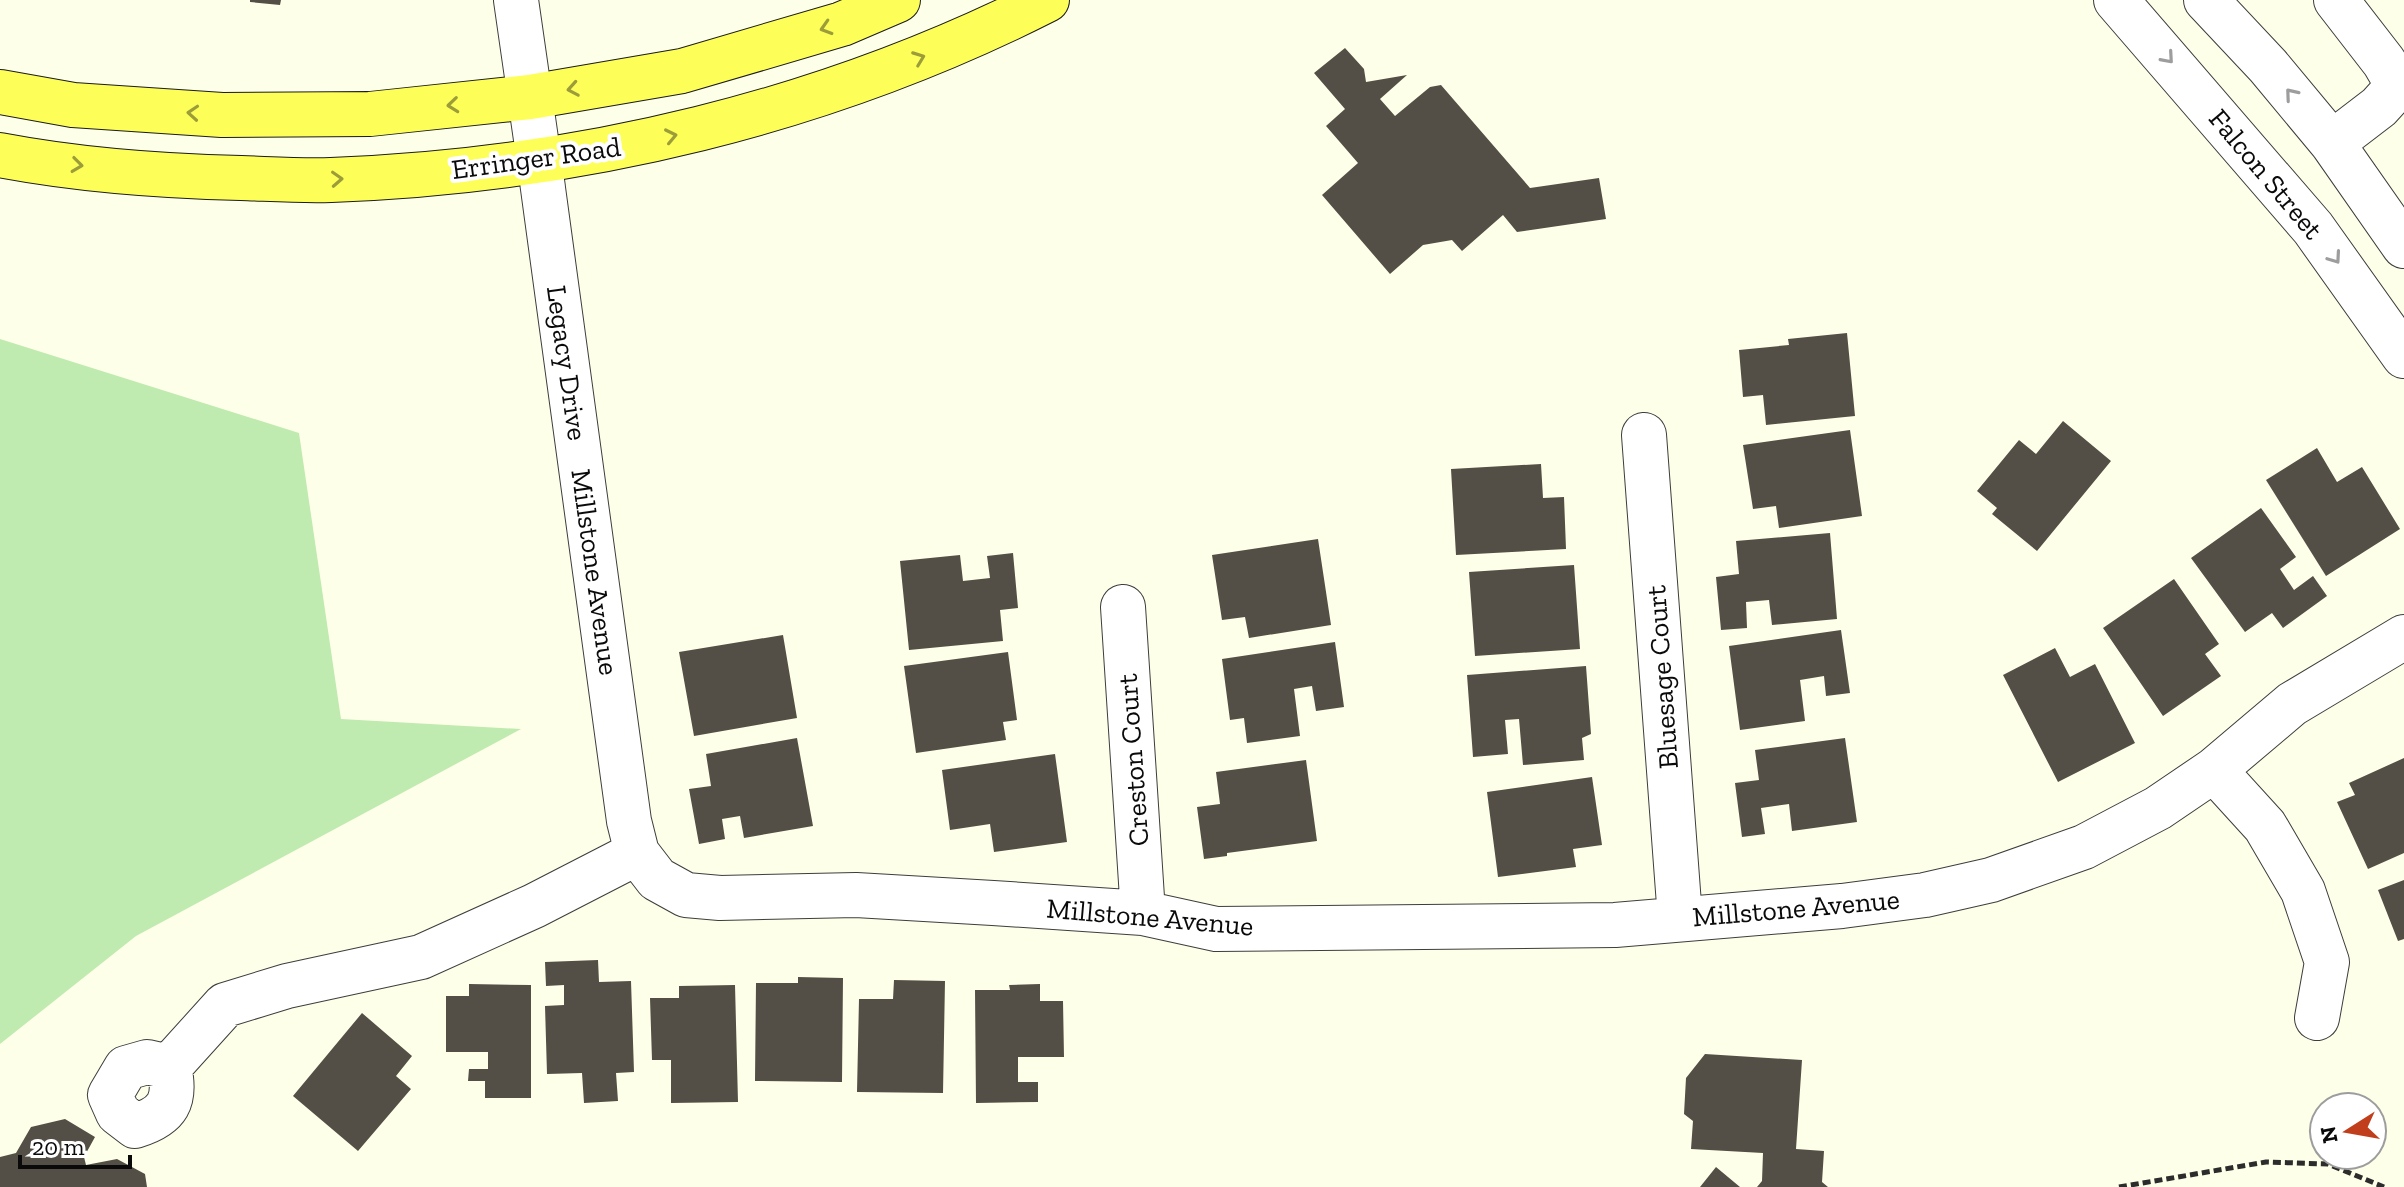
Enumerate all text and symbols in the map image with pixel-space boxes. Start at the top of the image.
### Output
one-way arrow [819,19,833,35]
one-way arrow [2158,49,2173,64]
one-way arrow [911,51,925,68]
one-way arrow [567,80,580,97]
one-way arrow [2286,88,2301,103]
one-way arrow [446,97,459,114]
street label: Falcon Street [2202,102,2330,246]
one-way arrow [186,105,199,122]
one-way arrow [664,128,677,145]
street label: Erringer Road [449,130,623,186]
one-way arrow [71,157,84,174]
one-way arrow [331,171,344,188]
one-way arrow [2325,249,2340,263]
street label: Legacy Drive [540,283,594,443]
street label: Millstone Avenue [564,467,626,677]
street label: Bluesage Court [1639,583,1685,770]
street label: Creston Court [1110,672,1155,847]
street label: Millstone Avenue [1691,883,1901,933]
street label: Millstone Avenue [1045,892,1255,942]
north arrow [2308,1091,2388,1171]
scale bar [20,1119,130,1169]
text: N [2314,1124,2344,1146]
text: 20 m [32,1132,85,1161]

